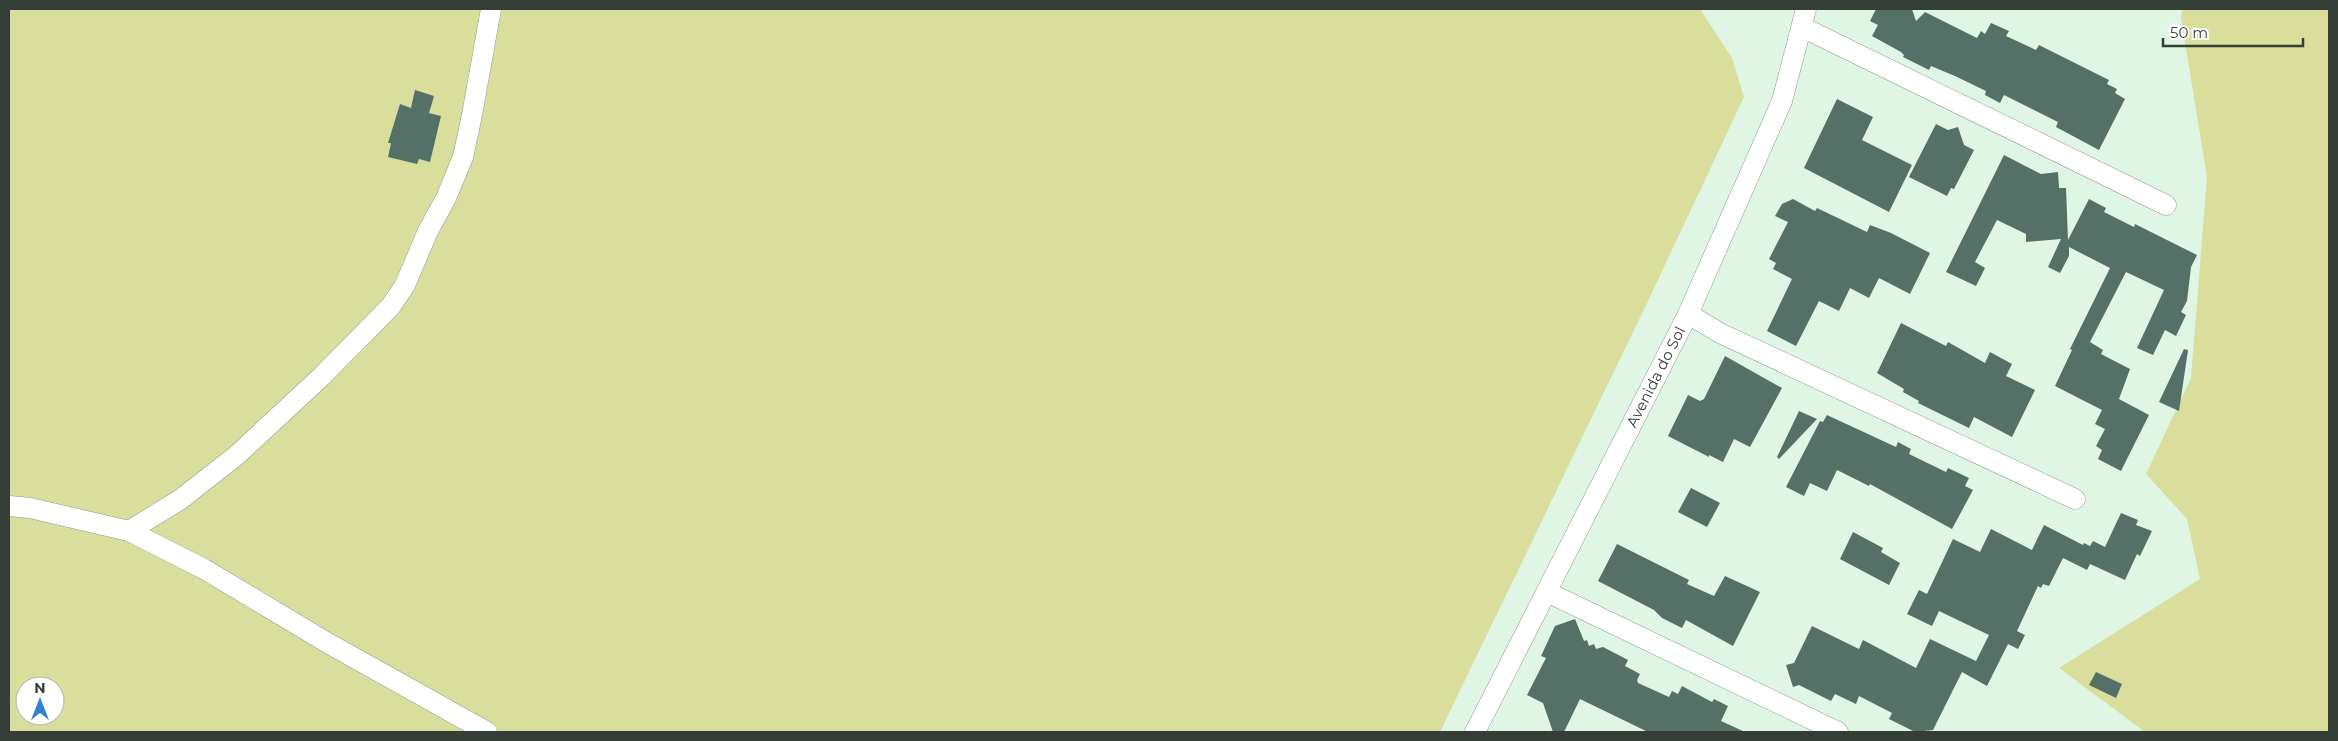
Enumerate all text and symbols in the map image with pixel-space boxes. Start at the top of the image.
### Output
scale bar [2163,15,2303,47]
text: 50 m [2170,23,2208,42]
street label: Avenida do Sol [1622,323,1689,430]
north arrow [15,676,65,726]
text: N [34,679,46,697]

